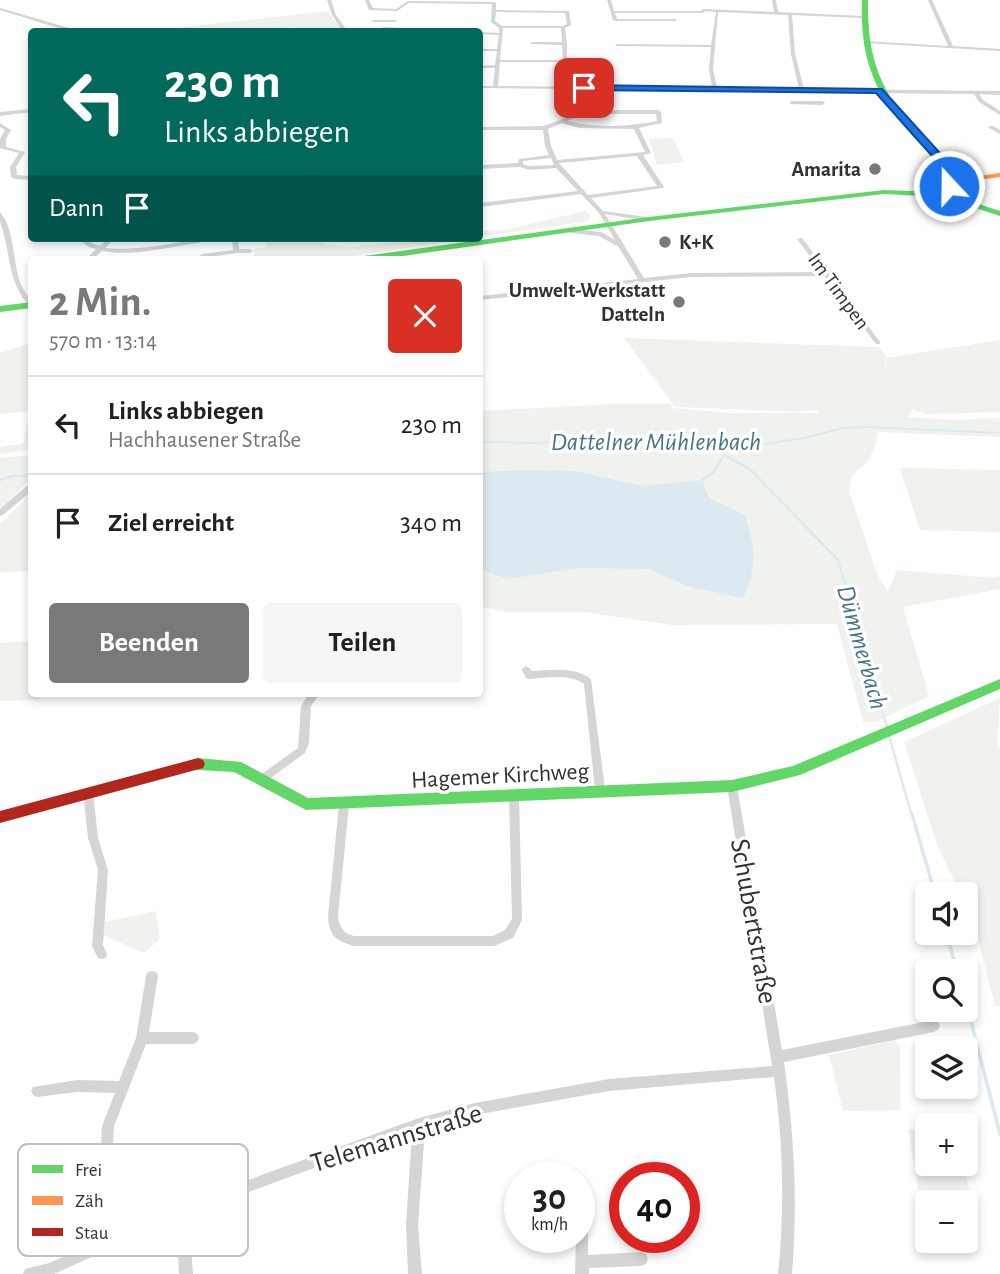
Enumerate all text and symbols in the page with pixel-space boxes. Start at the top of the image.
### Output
icon: left [49,56,140,147]
text: 230 m [164,58,281,107]
pin [554,58,614,118]
icon: arrive [565,69,603,107]
text: Links abbiegen [164,116,350,148]
position arrow [912,149,986,223]
place label: Amarita [792,159,861,180]
marker: Amarita [867,161,883,177]
icon: arrive [118,189,156,227]
text: Dann [49,195,104,221]
place label: K+K [679,232,714,253]
marker: K+K [657,234,673,250]
street label: Im Timpen [804,249,873,333]
button: close [388,279,462,353]
place label: Umwelt-Werkstatt Datteln [509,280,665,325]
text: 2 Min. [49,281,151,323]
marker: Umwelt-Werkstatt Datteln [671,294,687,310]
text: 570 m · 13:14 [49,330,157,353]
text: Links abbiegen [108,398,264,424]
icon: left [49,406,87,444]
text: 230 m [401,412,462,438]
text: Hachhausener Straße [108,429,301,452]
water label: Dattelner Mühlenbach [551,429,761,455]
icon: arrive [49,504,87,542]
text: Ziel erreicht [108,510,234,536]
text: 340 m [400,510,462,536]
water label: Dümmerbach [832,582,892,712]
button: Beenden [49,603,249,683]
button: Teilen [263,603,462,683]
street label: Hagemer Kirchweg [411,759,590,793]
street label: Schubertstraße [725,837,781,1006]
map controls [915,882,978,1253]
button: sound [915,882,978,945]
button: search [915,959,978,1022]
button: layers [915,1036,978,1099]
street label: Telemannstraße [308,1100,486,1178]
button: + [915,1113,978,1176]
legend [18,1144,248,1256]
text: Frei [75,1161,102,1180]
speed limit sign: 40 [609,1162,700,1253]
text: 30 [533,1181,566,1216]
button: − [915,1190,978,1253]
text: Zäh [75,1192,104,1211]
text: km/h [531,1216,568,1234]
text: Stau [75,1224,109,1243]

